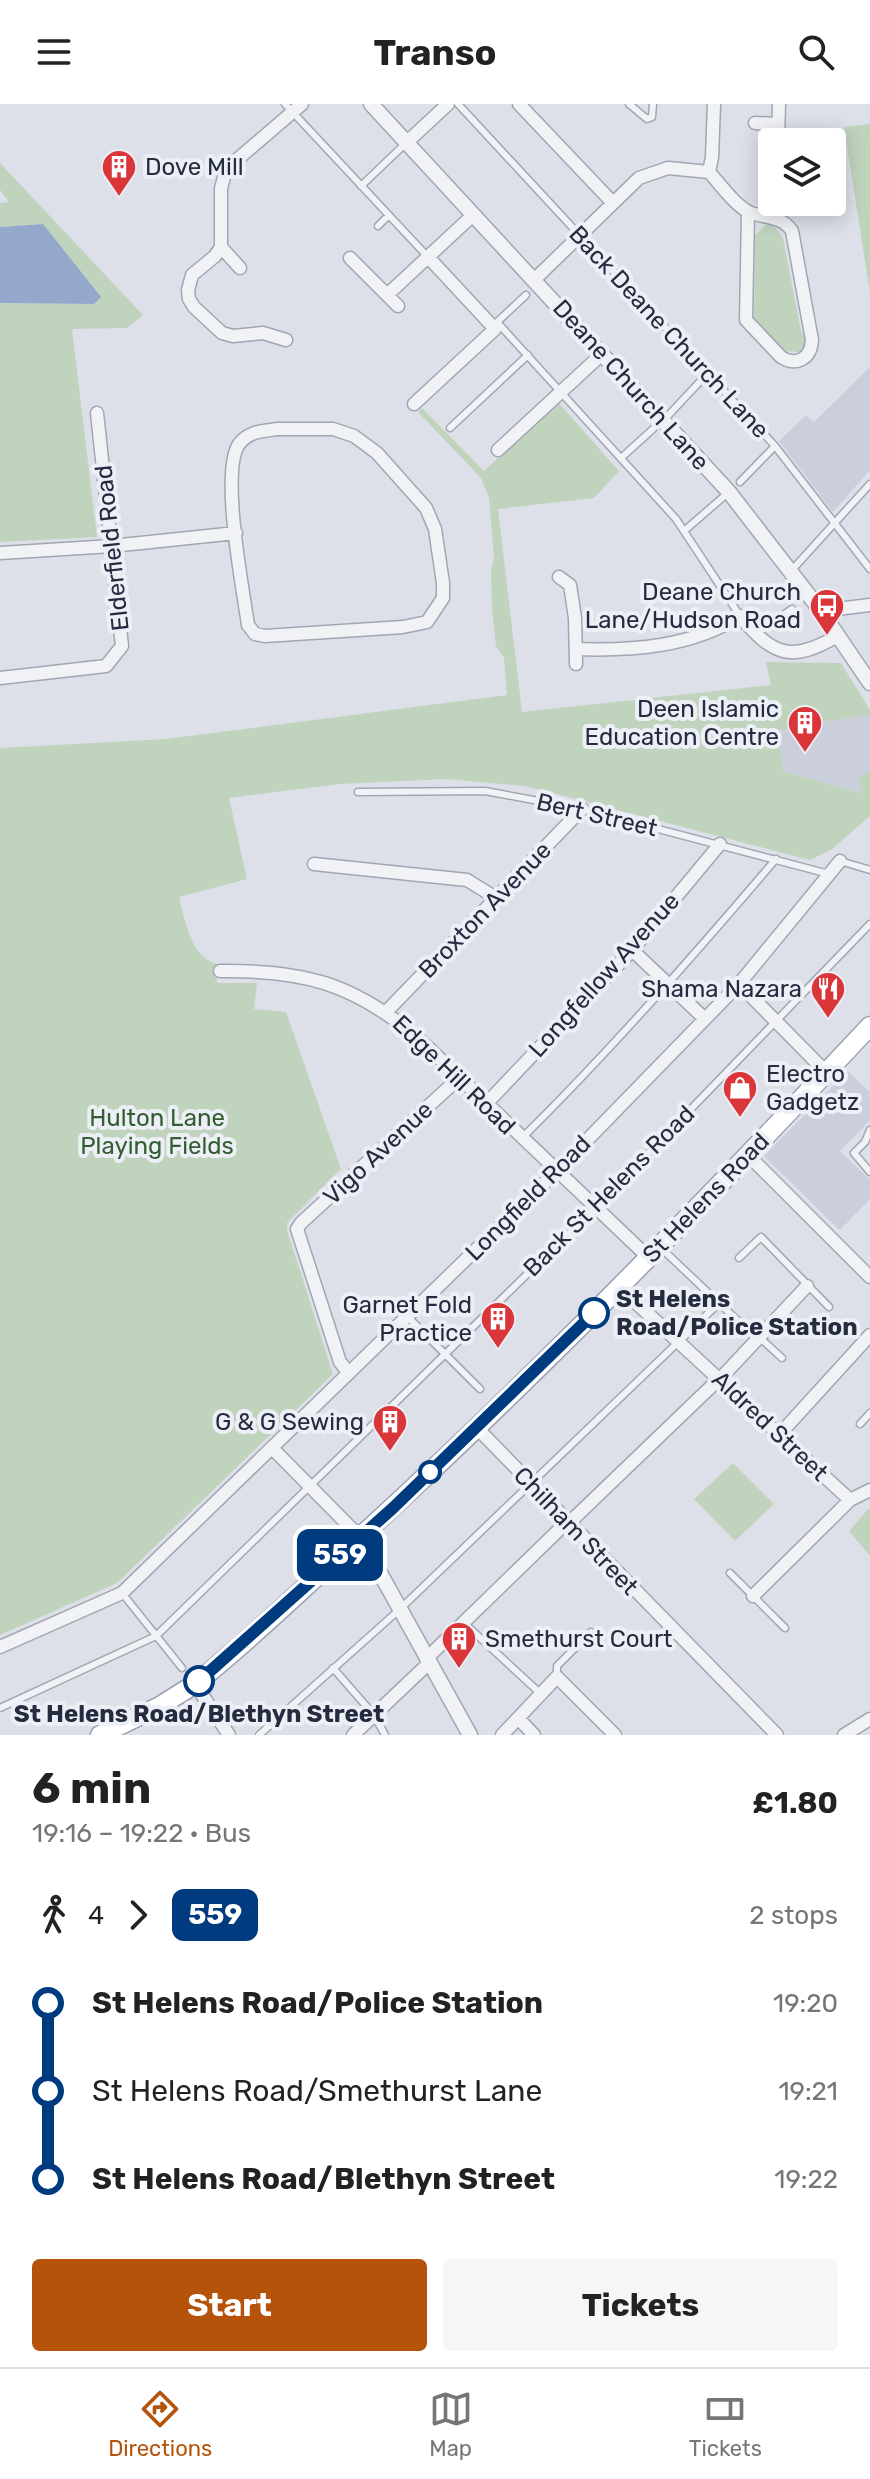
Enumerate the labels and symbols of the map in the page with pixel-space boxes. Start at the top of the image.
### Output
building icon: Dove Mill [100,148,138,198]
place label: Dove Mill [145,153,244,181]
street label: Back Deane Church Lane [563,220,775,444]
street label: Deane Church Lane [547,294,715,476]
street label: Elderfield Road [89,464,135,632]
place label: Deane Church Lane/Hudson Road [585,578,801,634]
bus stop icon: Deane Church Lane/Hudson Road [808,587,846,637]
place label: Deen Islamic Education Centre [585,695,779,751]
building icon: Deen Islamic Education Centre [786,704,824,754]
street label: Bert Street [534,787,660,843]
street label: Broxton Avenue [413,836,557,984]
street label: Longfellow Avenue [523,887,685,1063]
restaurant icon: Shama Nazara [809,970,847,1020]
place label: Shama Nazara [641,975,802,1003]
street label: Edge Hill Road [387,1009,521,1141]
place label: Electro Gadgetz [766,1060,859,1116]
shop icon: Electro Gadgetz [721,1069,759,1119]
street label: Vigo Avenue [318,1095,438,1211]
street label: Back St Helens Road [518,1100,700,1282]
park label: Hulton Lane Playing Fields [80,1104,234,1160]
street label: St Helens Road [637,1127,775,1269]
street label: Longfield Road [460,1130,596,1266]
place label: St Helens Road/Police Station [616,1285,858,1341]
place label: Garnet Fold Practice [342,1291,472,1347]
marker: St Helens Road/Police Station [579,1298,609,1328]
building icon: Garnet Fold Practice [479,1300,517,1350]
street label: Aldred Street [706,1365,834,1487]
building icon: G & G Sewing [371,1403,409,1453]
place label: G & G Sewing [215,1408,364,1436]
unlabelled marker [419,1461,441,1483]
street label: Chilham Street [508,1461,644,1601]
line badge: 559 [294,1529,386,1581]
building icon: Smethurst Court [440,1620,478,1670]
place label: Smethurst Court [485,1625,672,1653]
marker: St Helens Road/Blethyn Street [184,1666,214,1696]
place label: St Helens Road/Blethyn Street [14,1700,384,1728]

